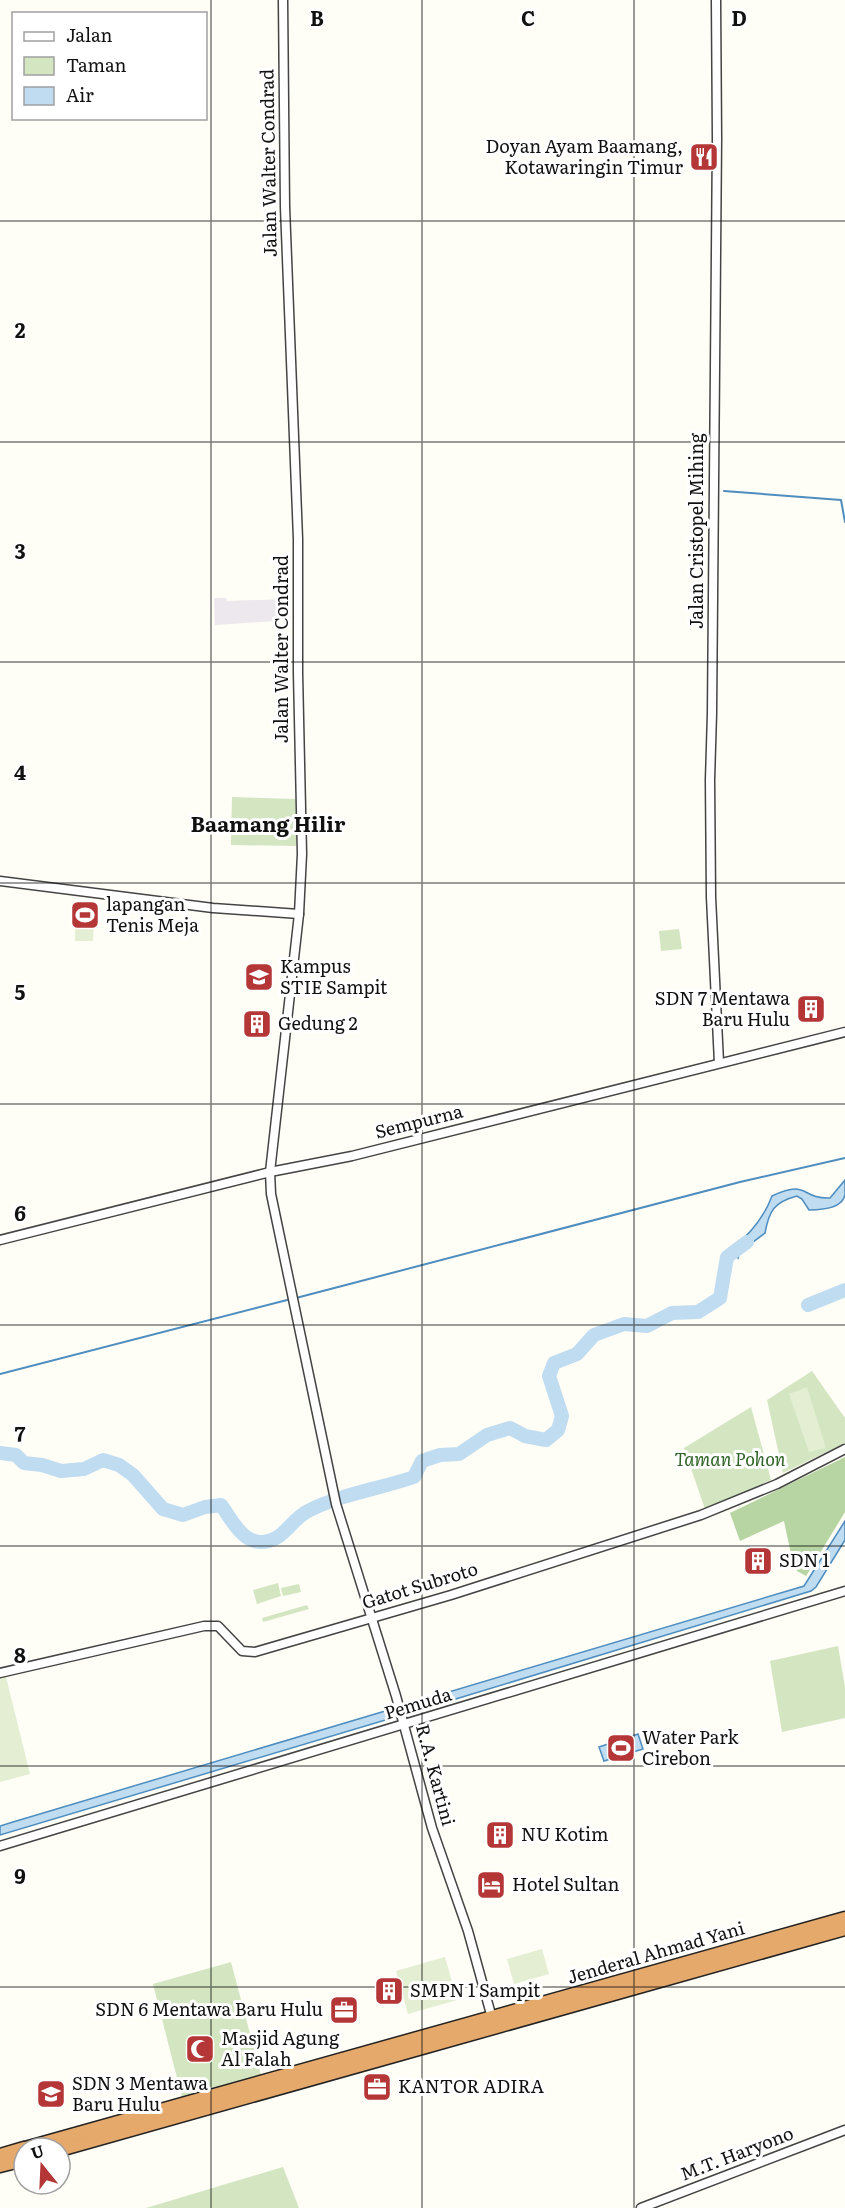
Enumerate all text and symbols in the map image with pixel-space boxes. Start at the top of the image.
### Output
text: B [310,2,324,32]
text: C [521,2,535,32]
text: D [731,2,747,32]
legend [12,12,207,120]
text: Jalan [66,21,113,48]
text: Taman [66,51,127,78]
street label: Jalan Walter Condrad [252,69,283,257]
text: Air [66,81,94,108]
place label: Doyan Ayam Baamang, Kotawaringin Timur [486,132,683,180]
restaurant icon: Doyan Ayam Baamang, Kotawaringin Timur [688,141,720,173]
text: 2 [15,314,26,344]
street label: Jalan Cristopel Mihing [682,432,709,629]
text: 3 [14,535,26,565]
street label: Jalan Walter Condrad [267,555,294,743]
text: 4 [14,756,26,786]
district label: Baamang Hilir [191,807,346,838]
place label: lapangan Tenis Meja [106,890,199,938]
sports icon: lapangan Tenis Meja [69,899,101,931]
place label: Kampus STIE Sampit [280,952,388,1000]
school or university icon: Kampus STIE Sampit [243,961,275,993]
text: 5 [15,976,26,1006]
place label: SDN 7 Mentawa Baru Hulu [655,984,790,1032]
building icon: SDN 7 Mentawa Baru Hulu [795,993,827,1025]
building icon: Gedung 2 [241,1008,273,1040]
place label: Gedung 2 [278,1009,358,1036]
street label: Sempurna [372,1097,466,1145]
text: 6 [14,1197,26,1227]
text: 7 [15,1418,26,1448]
park label: Taman Pohon [674,1445,786,1472]
building icon: SDN 1 [742,1545,774,1577]
place label: SDN 1 [779,1546,830,1573]
street label: Gatot Subroto [358,1554,481,1615]
text: 8 [14,1639,26,1669]
street label: Pemuda [381,1679,455,1726]
street label: R.A. Kartini [410,1721,463,1829]
place label: Water Park Cirebon [642,1723,740,1771]
sports icon: Water Park Cirebon [605,1732,637,1764]
building icon: NU Kotim [484,1819,516,1851]
place label: NU Kotim [521,1820,608,1847]
text: 9 [14,1860,26,1890]
hotel icon: Hotel Sultan [475,1869,507,1901]
place label: Hotel Sultan [512,1870,620,1897]
street label: Jenderal Ahmad Yani [564,1913,747,1990]
building icon: SMPN 1 Sampit [373,1975,405,2007]
place label: SMPN 1 Sampit [410,1976,541,2003]
office icon: SDN 6 Mentawa Baru Hulu [328,1994,360,2026]
place label: SDN 6 Mentawa Baru Hulu [95,1995,323,2022]
place label: Masjid Agung Al Falah [221,2024,340,2072]
mosque icon: Masjid Agung Al Falah [184,2033,216,2065]
place label: SDN 3 Mentawa Baru Hulu [72,2069,208,2117]
office icon: KANTOR ADIRA [361,2071,393,2103]
place label: KANTOR ADIRA [398,2072,544,2099]
school or university icon: SDN 3 Mentawa Baru Hulu [35,2078,67,2110]
street label: M.T. Haryono [676,2119,797,2187]
north arrow [12,2136,72,2196]
text: U [27,2137,47,2164]

